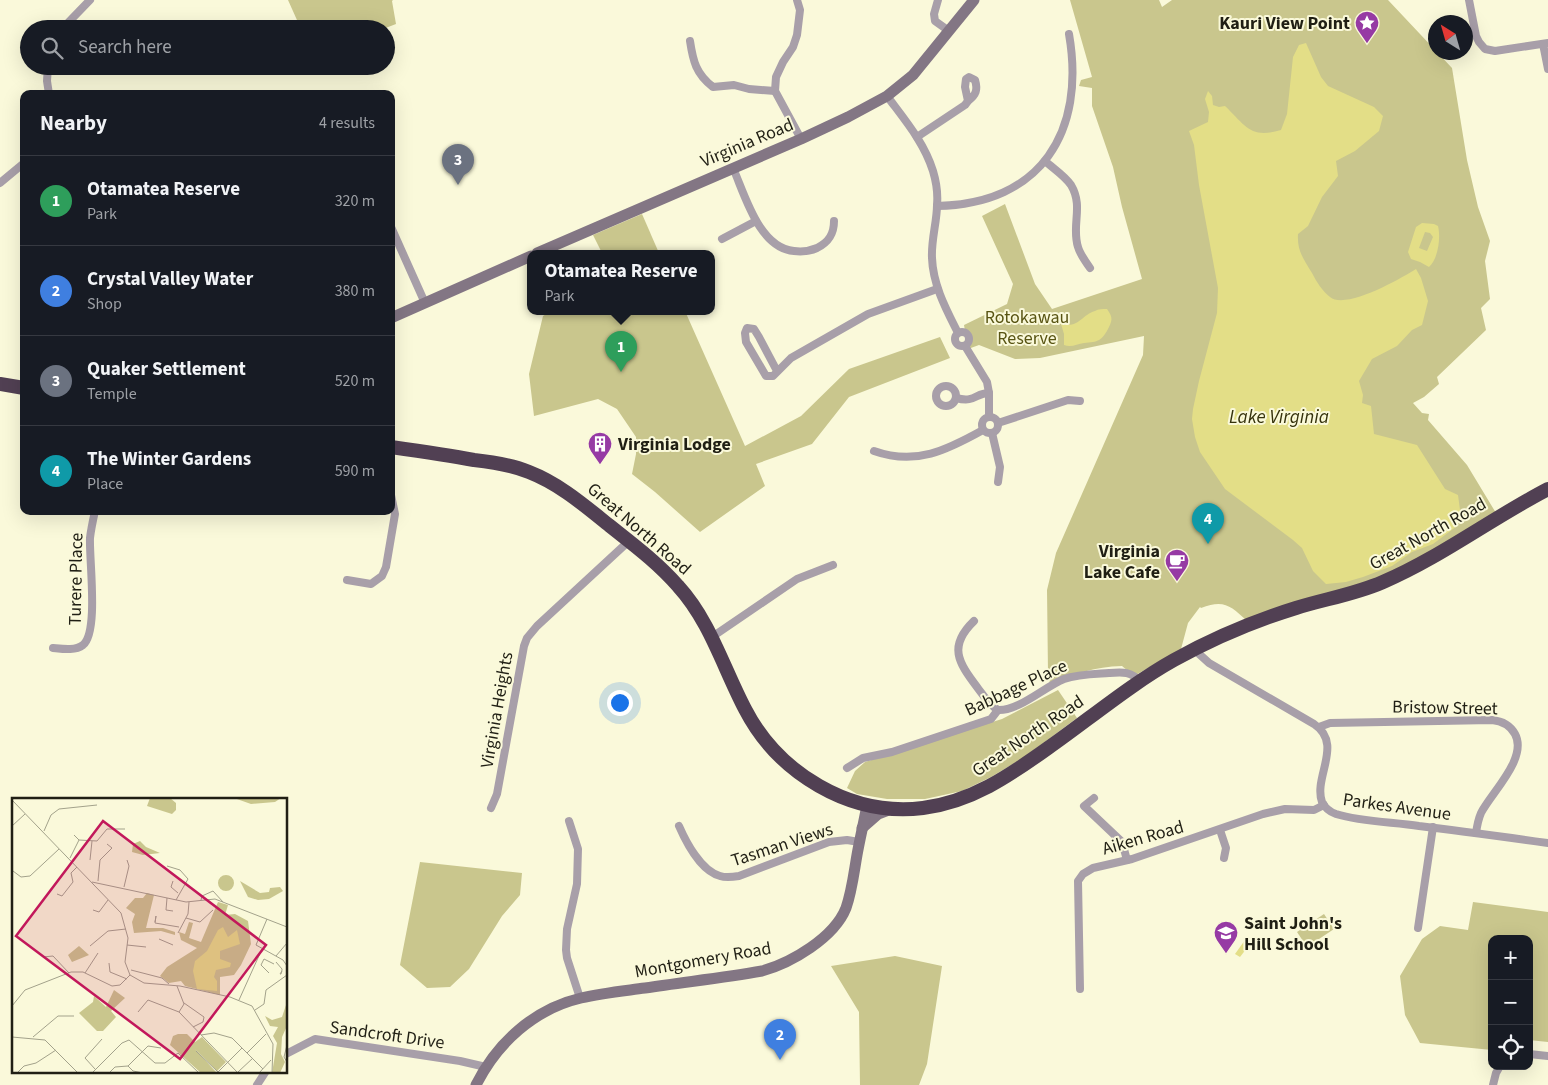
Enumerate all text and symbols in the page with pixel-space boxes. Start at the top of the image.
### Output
place icon: Kauri View Point [1354,10,1380,44]
place label: Kauri View Point [1219,11,1350,36]
north arrow [1428,15,1473,60]
search box [20,20,395,75]
icon: search [38,34,66,62]
text: Search here [78,34,172,61]
text: Nearby [40,108,107,138]
text: 4 results [319,112,375,134]
street label: Virginia Road [697,112,797,174]
pin: 3 [442,144,474,185]
text: Otamatea Reserve [87,176,240,203]
text: 1 [52,190,60,212]
text: 320 m [335,190,375,212]
text: Park [87,203,117,225]
popup [527,250,715,315]
text: Otamatea Reserve [544,258,698,285]
text: Crystal Valley Water [87,266,253,293]
text: 2 [52,280,60,302]
text: 380 m [335,280,375,302]
text: Park [544,285,574,307]
text: Shop [87,293,122,315]
park label: Rotokawau Reserve [985,305,1069,351]
pin: 1 [605,331,637,372]
text: Quaker Settlement [87,356,246,383]
text: 3 [52,370,60,392]
text: 520 m [335,370,375,392]
text: Temple [87,383,137,405]
water label: Lake Virginia [1229,404,1329,431]
building icon: Virginia Lodge [587,431,613,465]
place label: Virginia Lodge [617,432,731,457]
text: The Winter Gardens [87,446,251,473]
text: 4 [52,460,60,482]
text: 590 m [335,460,375,482]
text: Place [87,473,123,495]
street label: Great North Road [582,477,696,581]
street label: Great North Road [1365,492,1491,576]
pin: 4 [1192,503,1224,544]
street label: Turere Place [63,532,89,626]
place label: Virginia Lake Cafe [1084,539,1160,585]
cafe icon: Virginia Lake Cafe [1164,548,1190,582]
street label: Virginia Heights [474,650,520,770]
street label: Babbage Place [961,653,1071,723]
street label: Great North Road [967,689,1089,783]
your location [607,690,633,716]
street label: Bristow Street [1392,695,1498,721]
street label: Parkes Avenue [1341,787,1453,827]
inset map [12,798,288,1072]
street label: Aiken Road [1099,814,1187,862]
street label: Tasman Views [728,817,836,873]
place label: Saint John's Hill School [1244,911,1342,957]
school or university icon: Saint John's Hill School [1213,920,1239,954]
map controls [1488,935,1533,1070]
button: + [1488,935,1533,980]
street label: Montgomery Road [633,936,773,984]
button: − [1488,980,1533,1025]
street label: Sandcroft Drive [328,1015,446,1055]
pin: 2 [764,1019,796,1060]
button: locate [1488,1025,1533,1070]

